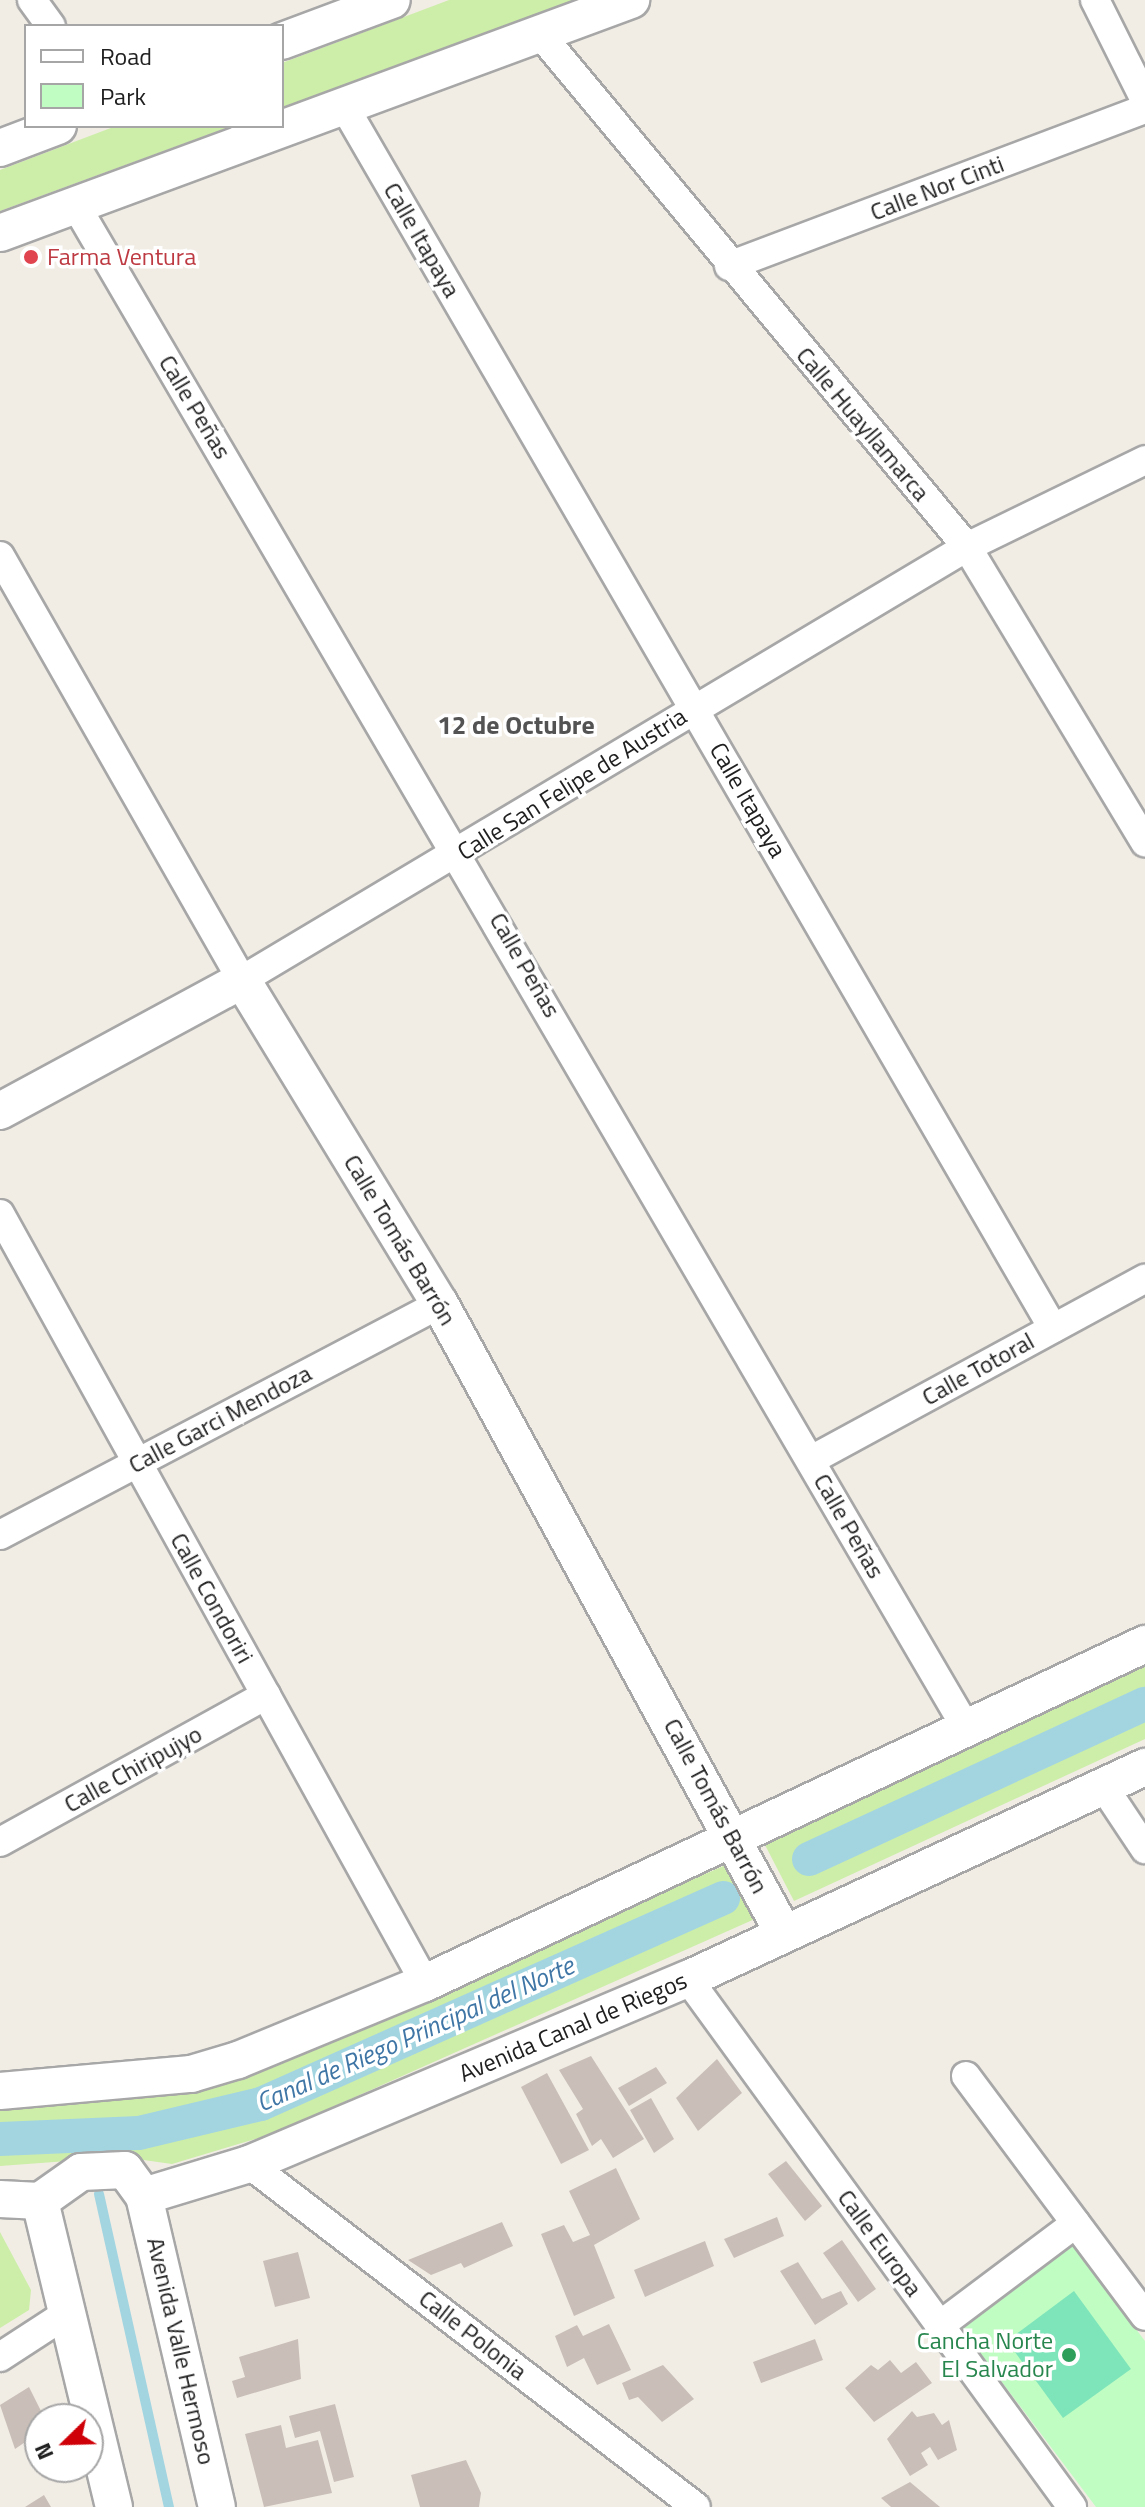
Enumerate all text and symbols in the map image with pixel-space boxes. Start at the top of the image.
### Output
legend [24,24,284,128]
text: Road [100,38,152,74]
text: Park [100,78,146,114]
street label: Calle Nor Cinti [866,149,1008,227]
street label: Calle Itapaya [378,177,466,303]
place label: Farma Ventura [47,243,196,271]
marker: Farma Ventura [22,248,40,266]
street label: Calle Huayllamarca [790,341,936,507]
street label: Calle Peñas [153,350,237,464]
street label: Calle San Felipe de Austria [452,702,692,866]
district label: 12 de Octubre [437,709,595,741]
street label: Calle Itapaya [704,737,792,863]
street label: Calle Peñas [484,908,566,1022]
street label: Calle Tomás Barrón [338,1149,462,1331]
street label: Calle Totoral [917,1326,1039,1412]
street label: Calle Garci Mendoza [124,1359,316,1479]
street label: Calle Peñas [808,1469,890,1583]
street label: Calle Condoriri [164,1528,260,1668]
street label: Calle Tomás Barrón [658,1714,774,1898]
street label: Calle Chiripujyo [59,1719,207,1819]
water label: Canal de Riego Principal del Norte [251,1950,579,2118]
street label: Avenida Canal de Riegos [455,1966,691,2088]
street label: Calle Europa [832,2184,928,2302]
street label: Avenida Valle Hermoso [141,2235,221,2467]
street label: Calle Polonia [413,2284,533,2386]
place label: Cancha Norte El Salvador [917,2327,1053,2383]
marker: Cancha Norte El Salvador [1060,2346,1078,2364]
north arrow [24,2403,104,2483]
text: N [25,2438,62,2465]

